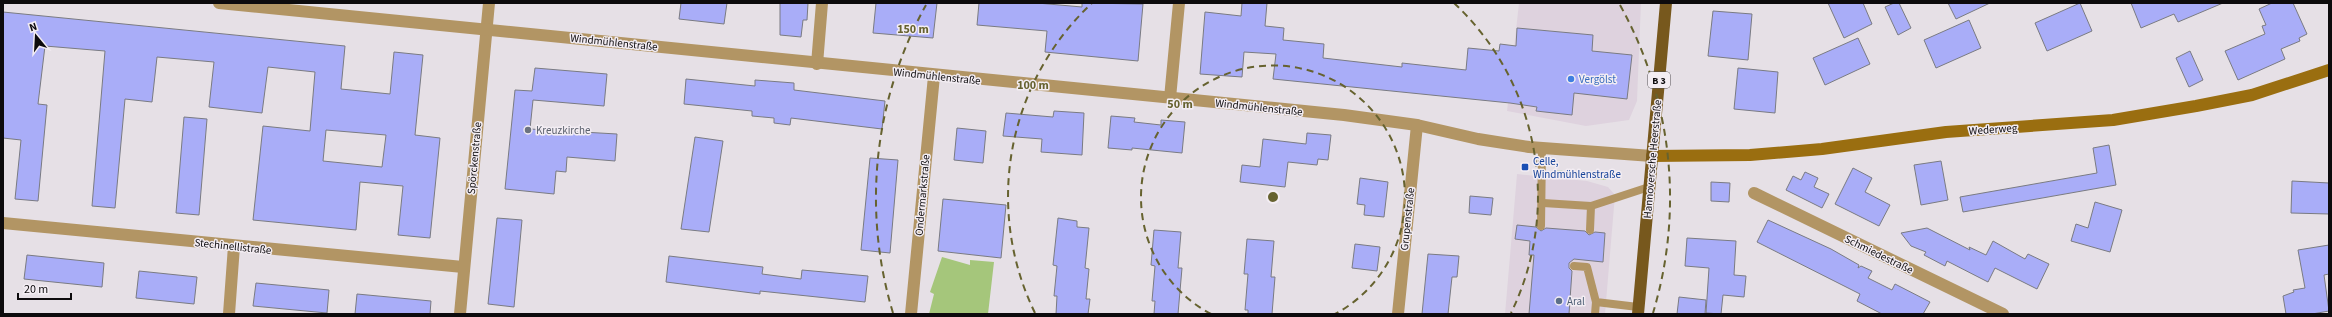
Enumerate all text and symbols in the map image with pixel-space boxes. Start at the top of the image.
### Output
north arrow [16,16,56,56]
text: N [27,19,39,35]
text: 150 m [897,21,929,38]
street label: Windmühlenstraße [569,30,659,55]
street label: Windmühlenstraße [892,64,982,89]
place label: Vergölst [1579,72,1616,87]
road number: B 3 [1648,72,1670,88]
marker: Vergölst [1566,74,1576,84]
text: 100 m [1017,77,1049,94]
street label: Windmühlenstraße [1214,95,1304,120]
text: 50 m [1167,96,1193,113]
street label: Hannoversche Heerstraße [1640,99,1665,219]
street label: Wederweg [1968,120,2018,139]
street label: Spörckenstraße [464,121,485,195]
place label: Kreuzkirche [536,123,591,138]
marker: Kreuzkirche [523,125,533,135]
street label: Ondermarkstraße [911,153,934,236]
place label: Celle, Windmühlenstraße [1533,154,1621,182]
marker: Celle, Windmühlenstraße [1520,162,1530,172]
street label: Grupenstraße [1397,186,1418,251]
centre of rings [1266,190,1280,204]
street label: Schmiedestraße [1842,231,1916,278]
street label: Stechinellistraße [194,235,273,258]
scale bar [18,275,71,301]
text: 20 m [24,281,48,298]
place label: Aral [1567,294,1585,309]
marker: Aral [1554,296,1564,306]

